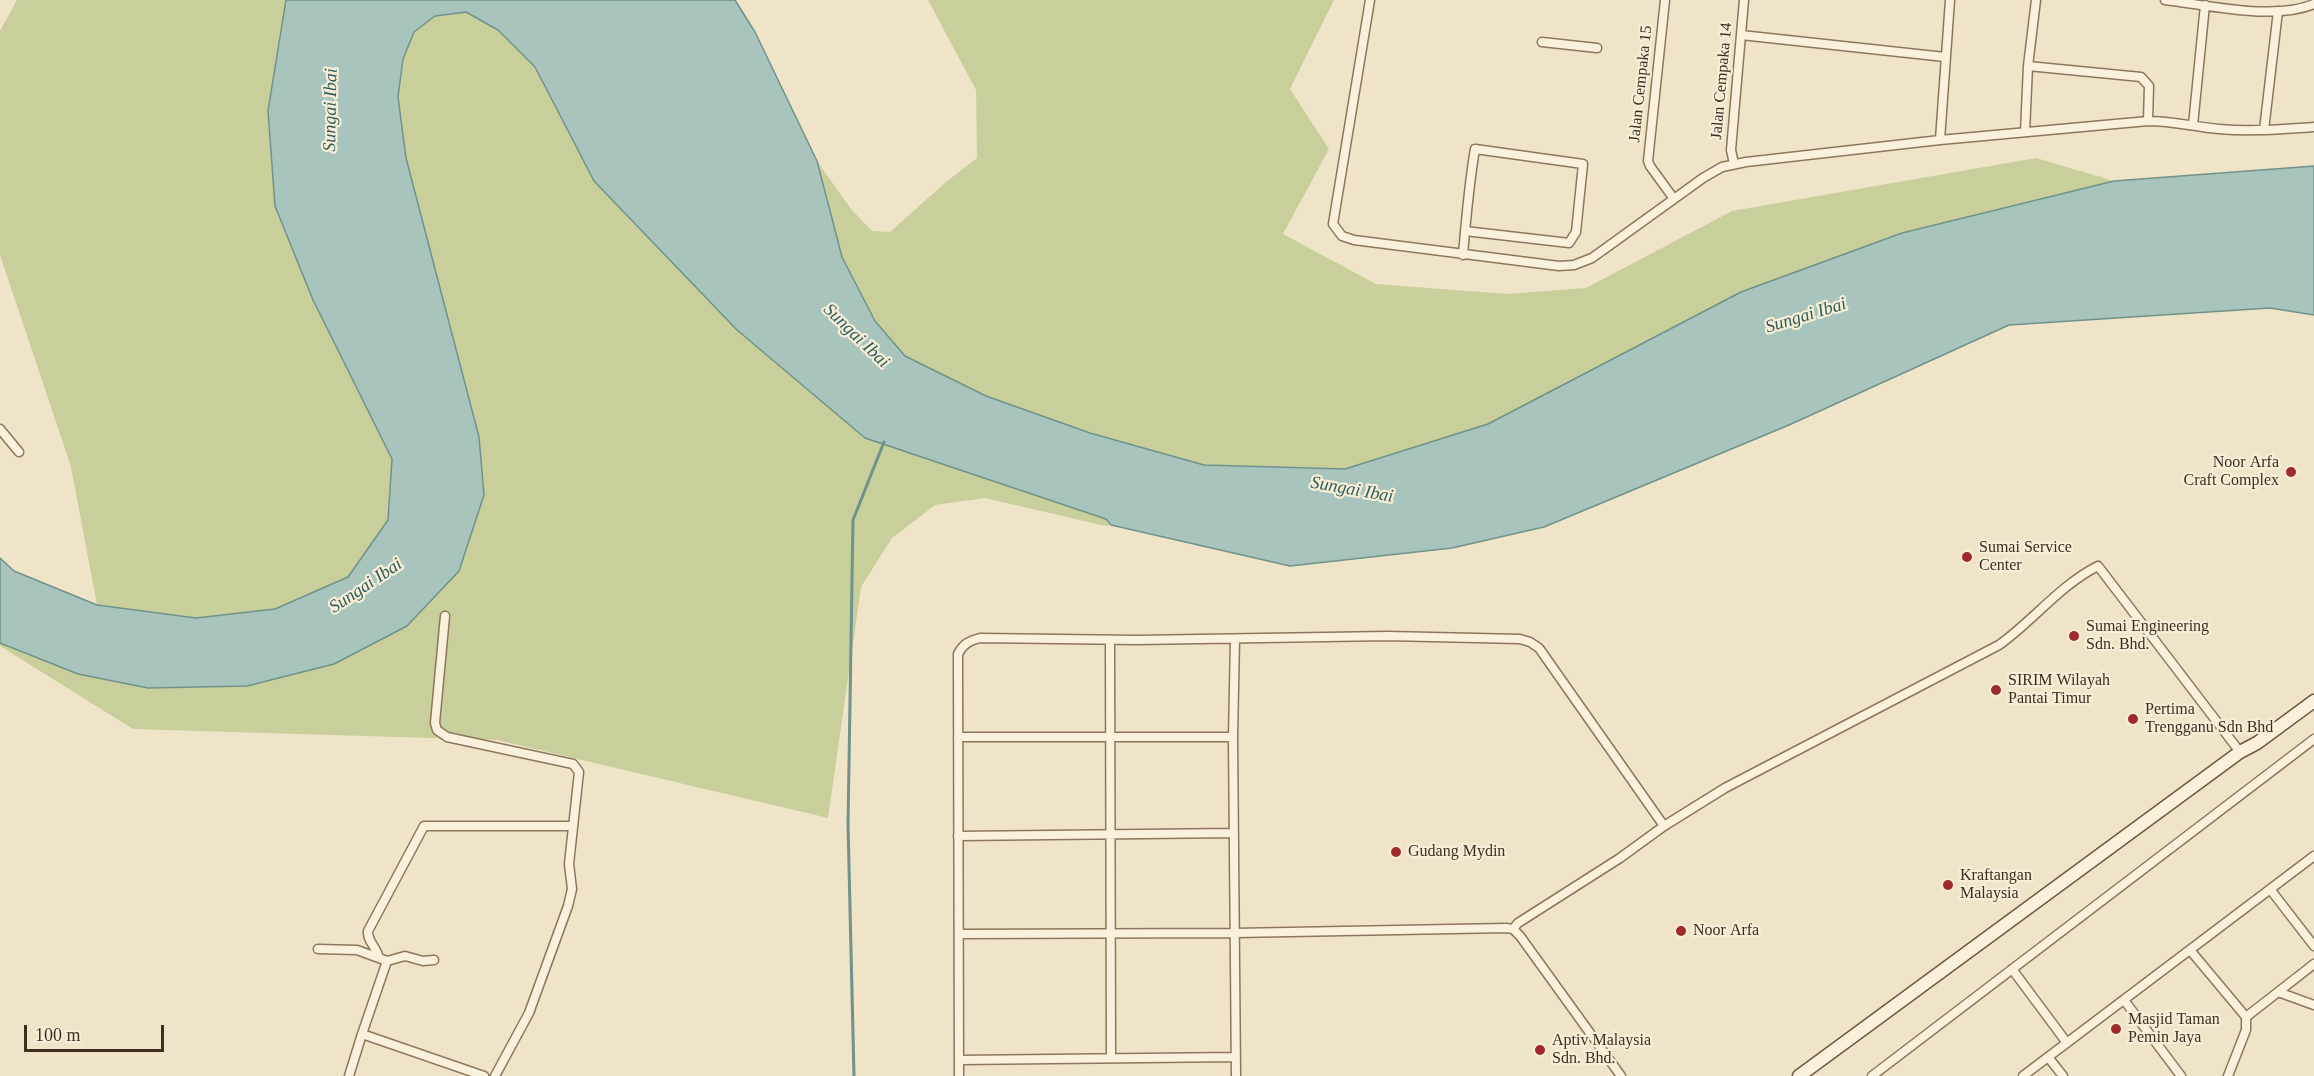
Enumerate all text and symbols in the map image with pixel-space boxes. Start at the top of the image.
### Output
street label: Jalan Cempaka 14 [1707,22,1737,140]
street label: Jalan Cempaka 15 [1625,25,1657,143]
water label: Sungai Ibai [319,68,343,152]
water label: Sungai Ibai [1763,293,1849,339]
water label: Sungai Ibai [818,299,894,373]
place label: Noor Arfa Craft Complex [2183,453,2279,491]
marker: Noor Arfa Craft Complex [2284,465,2298,479]
water label: Sungai Ibai [1309,472,1395,508]
place label: Sumai Service Center [1979,538,2072,576]
marker: Sumai Service Center [1960,550,1974,564]
water label: Sungai Ibai [325,554,407,618]
place label: Sumai Engineering Sdn. Bhd. [2086,617,2209,655]
marker: Sumai Engineering Sdn. Bhd. [2067,629,2081,643]
place label: SIRIM Wilayah Pantai Timur [2008,671,2110,709]
marker: SIRIM Wilayah Pantai Timur [1989,683,2003,697]
place label: Pertima Trengganu Sdn Bhd [2145,700,2273,738]
marker: Pertima Trengganu Sdn Bhd [2126,712,2140,726]
place label: Gudang Mydin [1408,842,1505,862]
marker: Gudang Mydin [1389,845,1403,859]
place label: Kraftangan Malaysia [1960,866,2032,904]
marker: Kraftangan Malaysia [1941,878,1955,892]
place label: Noor Arfa [1693,921,1759,941]
marker: Noor Arfa [1674,924,1688,938]
place label: Masjid Taman Pemin Jaya [2128,1010,2220,1048]
scale bar [27,1013,166,1051]
marker: Masjid Taman Pemin Jaya [2109,1022,2123,1036]
text: 100 m [35,1025,81,1045]
place label: Aptiv Malaysia Sdn. Bhd. [1552,1031,1651,1069]
marker: Aptiv Malaysia Sdn. Bhd. [1533,1043,1547,1057]

